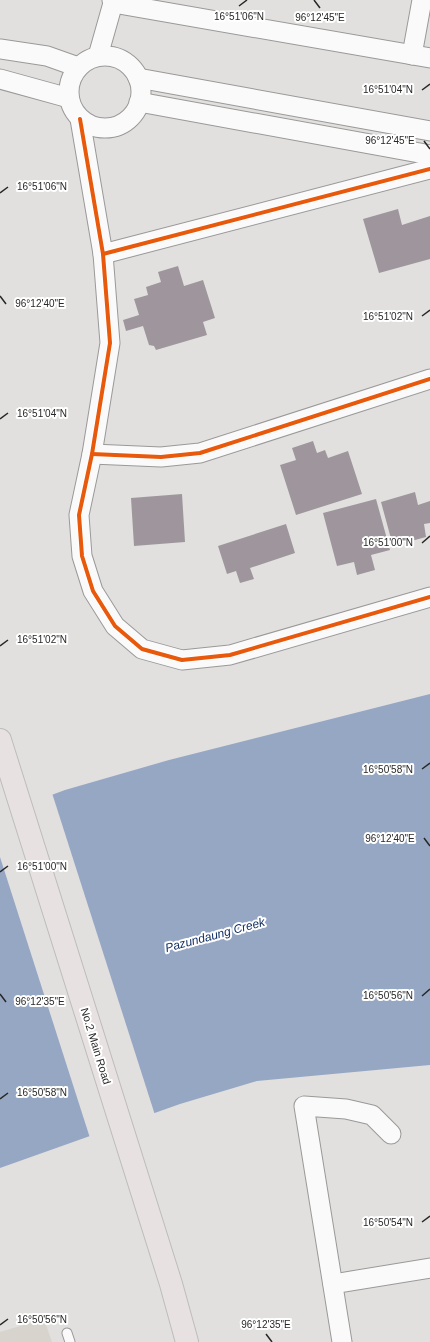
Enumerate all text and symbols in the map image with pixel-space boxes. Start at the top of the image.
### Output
text: 16°51'06"N [214,11,264,22]
text: 96°12'45"E [295,12,345,23]
text: 16°51'04"N [363,84,413,95]
text: 96°12'45"E [365,135,415,146]
text: 16°51'06"N [17,181,67,192]
text: 96°12'40"E [15,298,65,309]
text: 16°51'02"N [363,311,413,322]
text: 16°51'04"N [17,408,67,419]
text: 16°51'00"N [363,537,413,548]
text: 16°51'02"N [17,634,67,645]
text: 16°50'58"N [363,764,413,775]
text: 96°12'40"E [365,833,415,844]
text: 16°51'00"N [17,861,67,872]
water label: Pazundaung Creek [164,915,267,955]
text: 16°50'56"N [363,990,413,1001]
text: 96°12'35"E [15,996,65,1007]
street label: No.2 Main Road [79,1006,113,1086]
text: 16°50'58"N [17,1087,67,1098]
text: 16°50'54"N [363,1217,413,1228]
text: 16°50'56"N [17,1314,67,1325]
text: 96°12'35"E [241,1319,291,1330]

